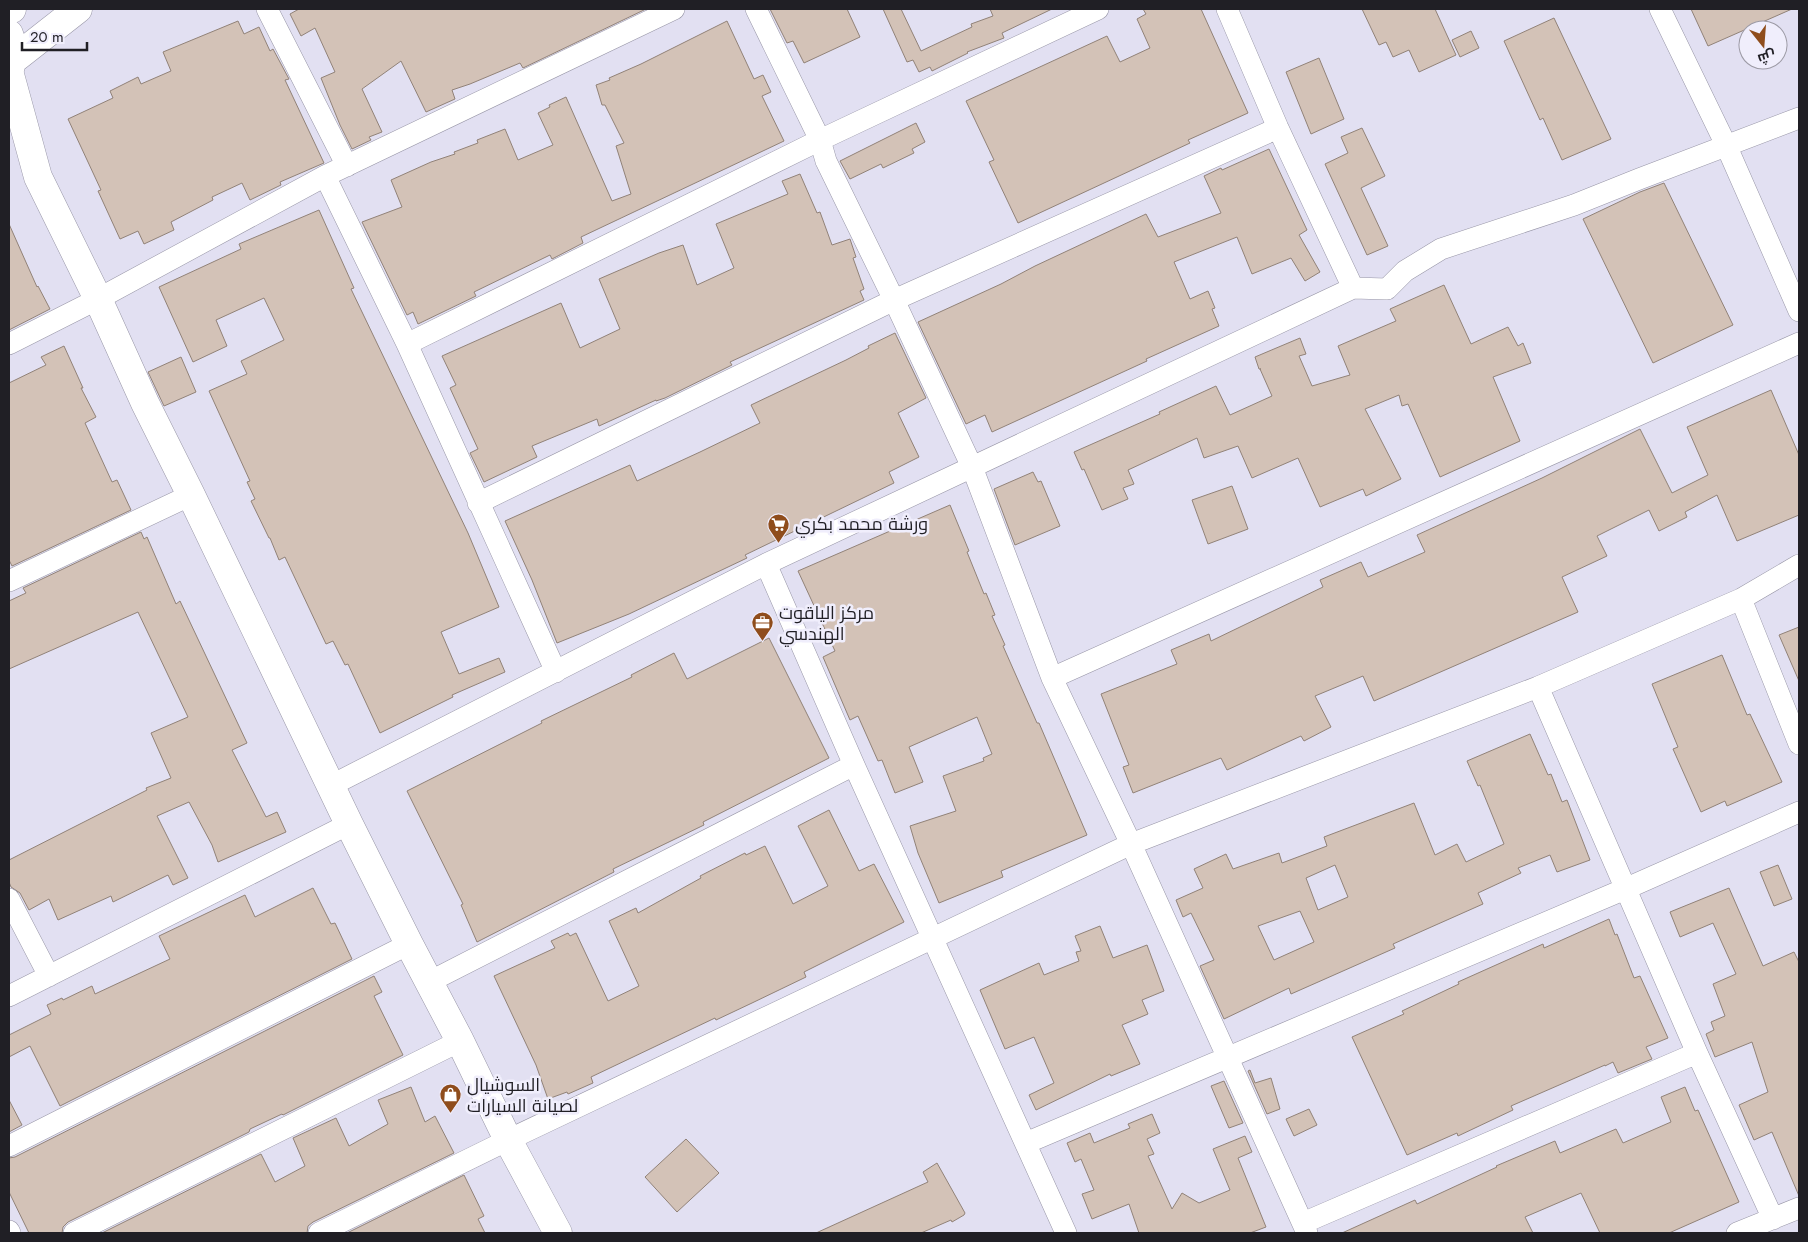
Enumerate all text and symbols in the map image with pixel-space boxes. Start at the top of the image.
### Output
scale bar [22,20,88,52]
north arrow [1738,20,1788,70]
text: 20 m [30,26,64,48]
text: ش [1755,45,1778,70]
place label: ورشة محمد بكري [795,511,928,538]
supermarket icon: ورشة محمد بكري [767,512,791,543]
place label: مركز الياقوت الهندسي [779,600,874,647]
office icon: مركز الياقوت الهندسي [751,611,775,642]
place label: السوشيال لصيانة السيارات [467,1072,578,1119]
shop icon: السوشيال لصيانة السيارات [439,1083,463,1114]

